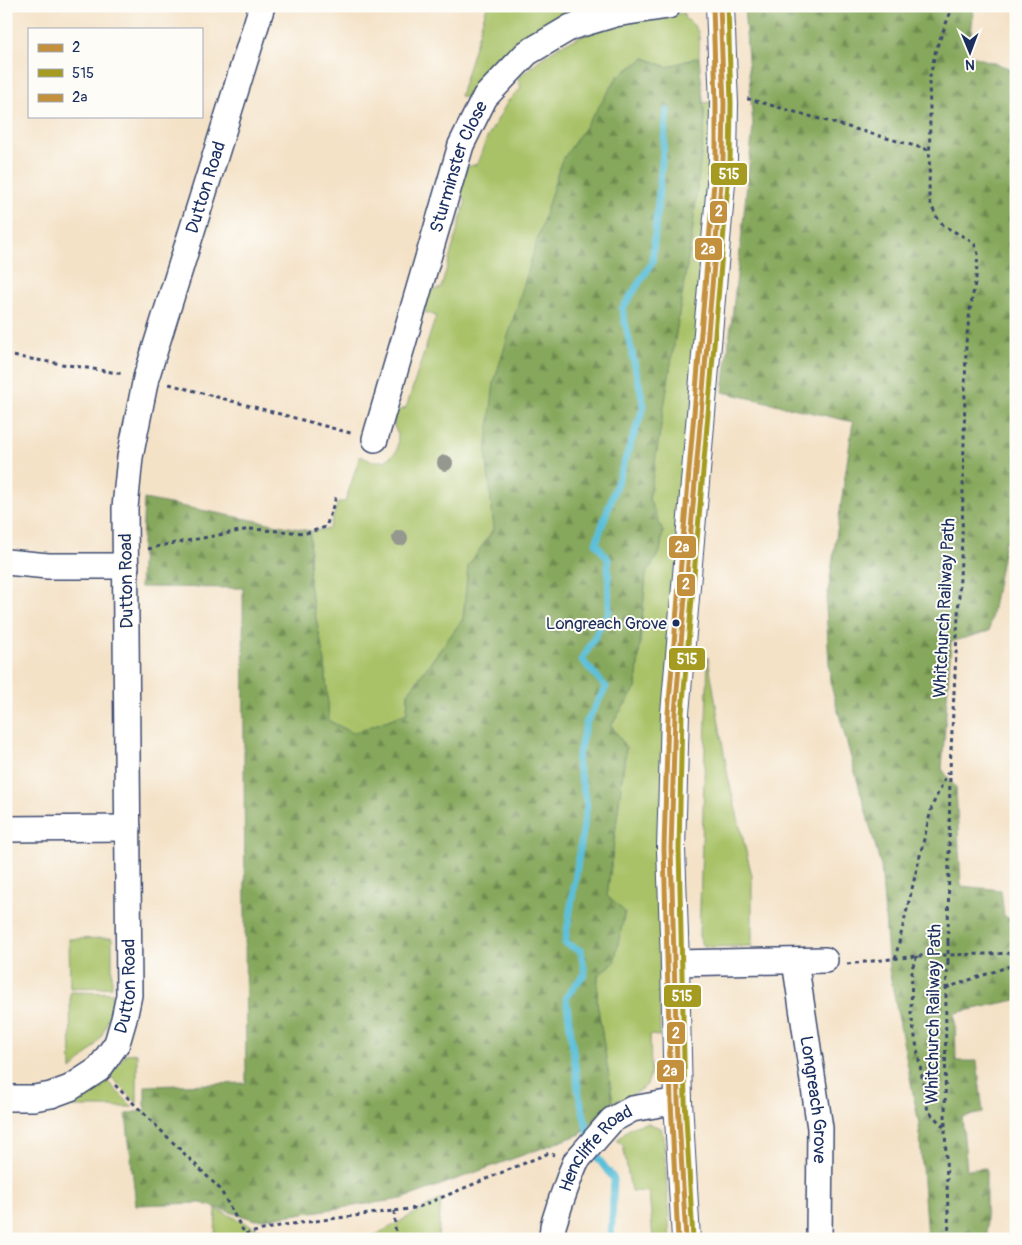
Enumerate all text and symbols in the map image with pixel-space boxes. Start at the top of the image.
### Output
legend [28,28,202,118]
north arrow [944,28,994,78]
text: 2 [72,38,80,57]
text: N [965,56,975,73]
text: 515 [72,64,94,83]
text: 2a [72,88,87,107]
street label: Sturminster Close [425,97,493,235]
street label: Dutton Road [181,138,231,236]
line badge: 515 [710,162,748,186]
text: 515 [719,166,740,183]
line badge: 2 [709,200,728,224]
text: 2 [715,203,723,220]
line badge: 2a [694,237,723,261]
text: 2a [701,241,716,258]
street label: Whitchurch Railway Path [928,517,961,699]
street label: Dutton Road [114,533,139,629]
line badge: 2a [668,535,697,559]
text: 2a [675,539,690,556]
line badge: 2 [676,573,696,597]
text: 2 [682,576,690,593]
place label: Longreach Grove [546,613,668,634]
marker: Longreach Grove [671,618,681,628]
line badge: 515 [668,647,706,671]
text: 515 [677,651,698,668]
street label: Whitchurch Railway Path [920,924,947,1104]
street label: Dutton Road [109,938,141,1036]
line badge: 515 [663,984,702,1008]
text: 515 [672,988,693,1005]
line badge: 2 [666,1021,686,1045]
text: 2 [672,1025,680,1042]
street label: Longreach Grove [794,1034,831,1164]
line badge: 2a [656,1059,685,1083]
text: 2a [663,1063,678,1080]
street label: Hencliffe Road [554,1100,637,1195]

